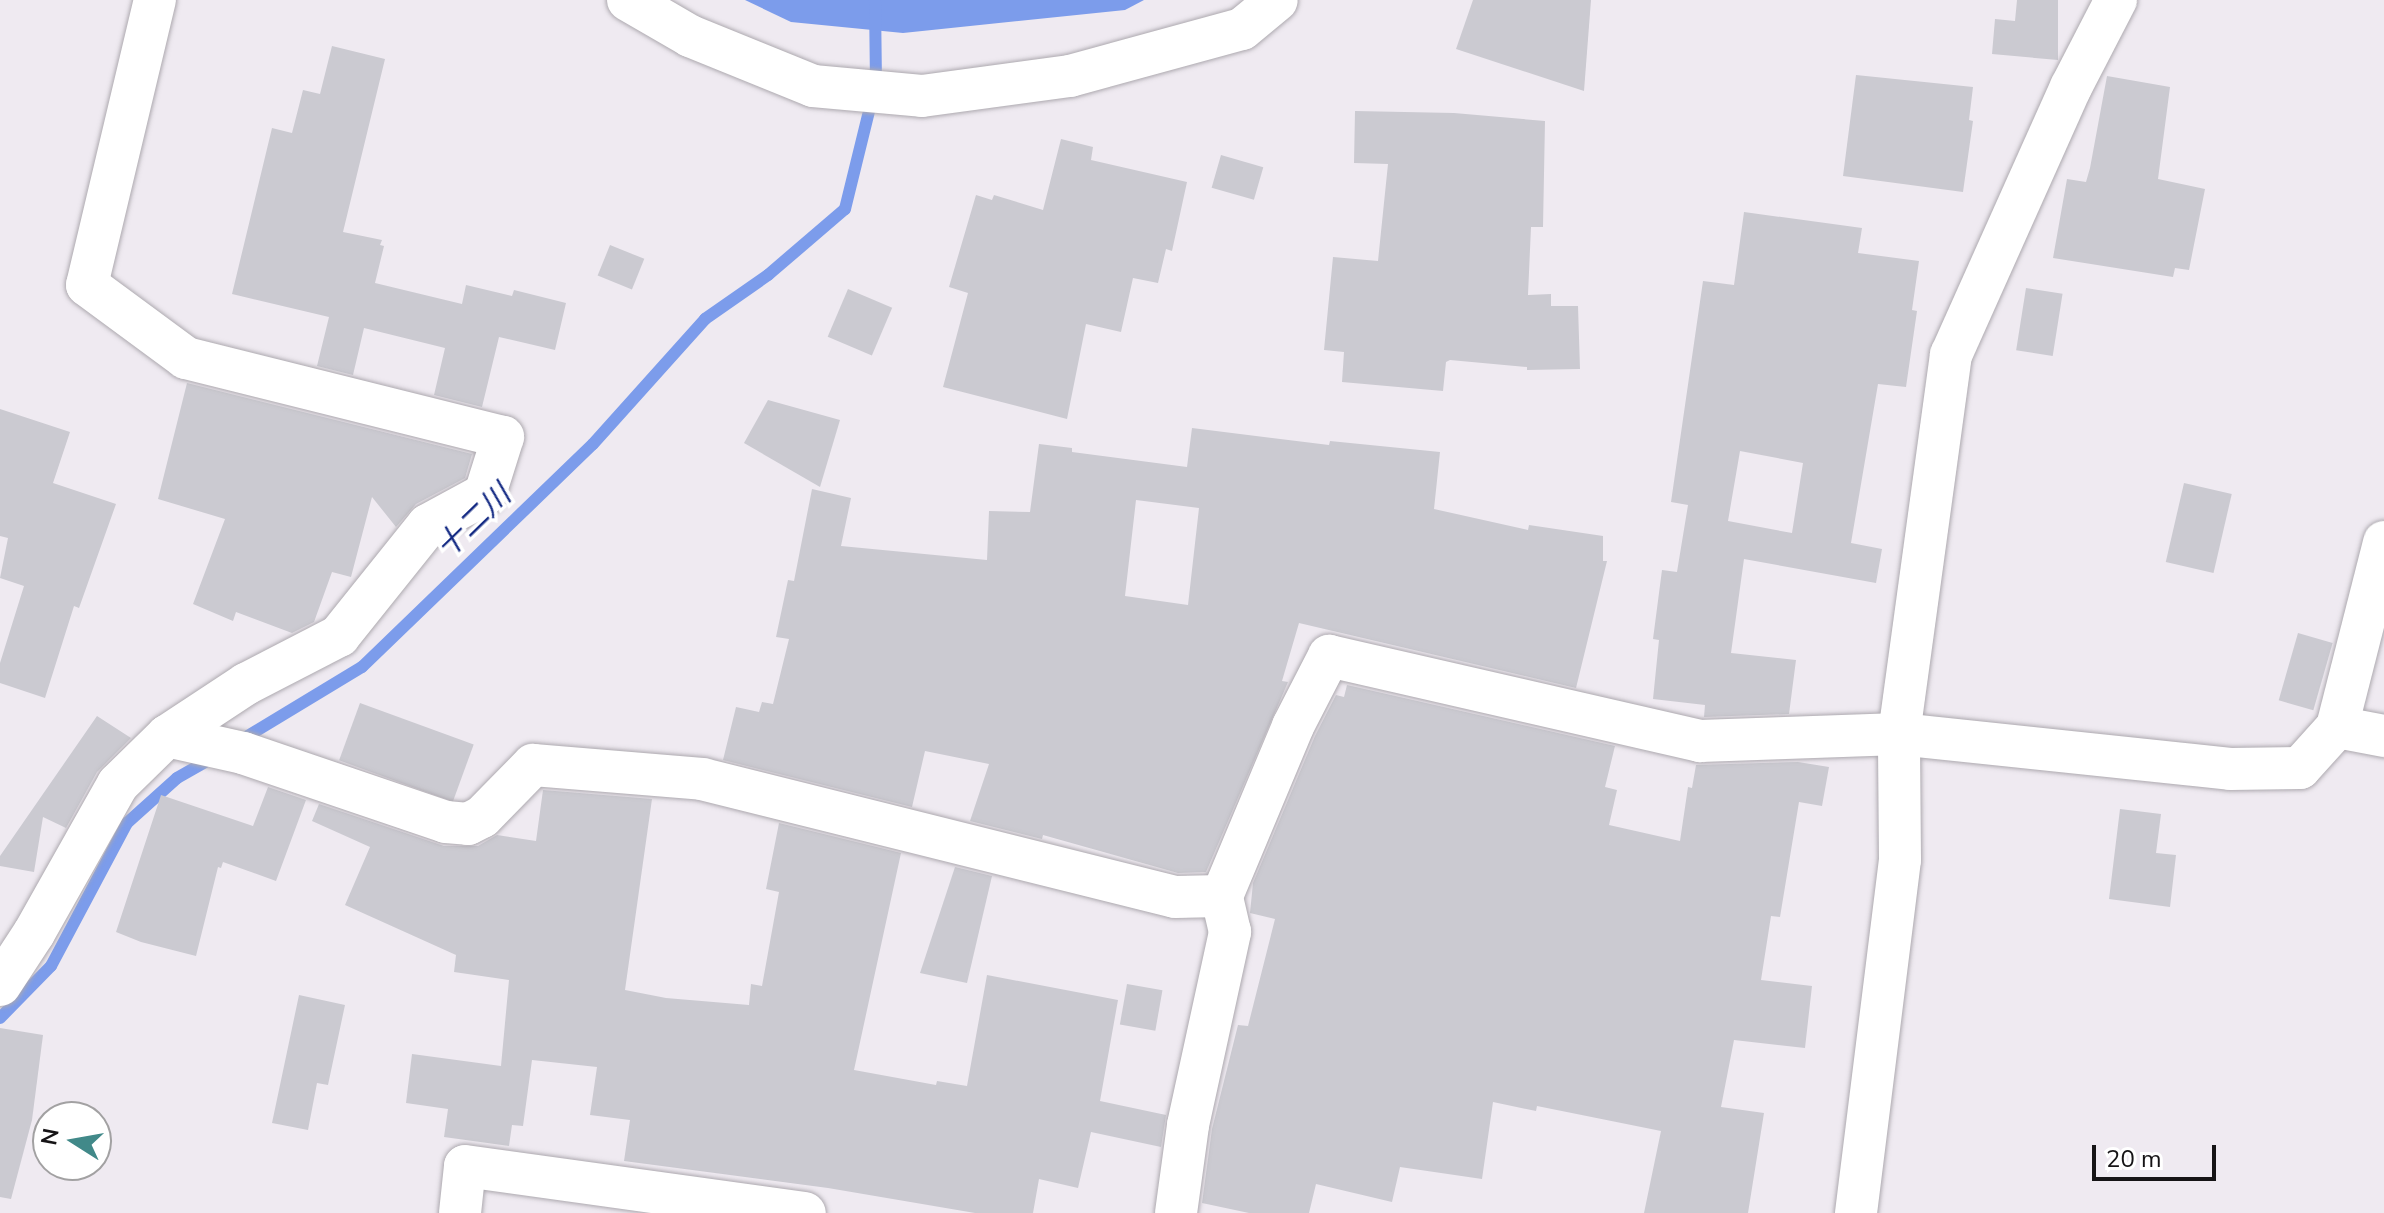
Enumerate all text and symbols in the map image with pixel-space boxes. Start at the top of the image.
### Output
water label: 十二川 [429,478,519,566]
north arrow [32,1101,112,1181]
text: N [34,1126,67,1148]
scale bar [2096,1129,2220,1179]
text: 20 m [2106,1143,2162,1175]

